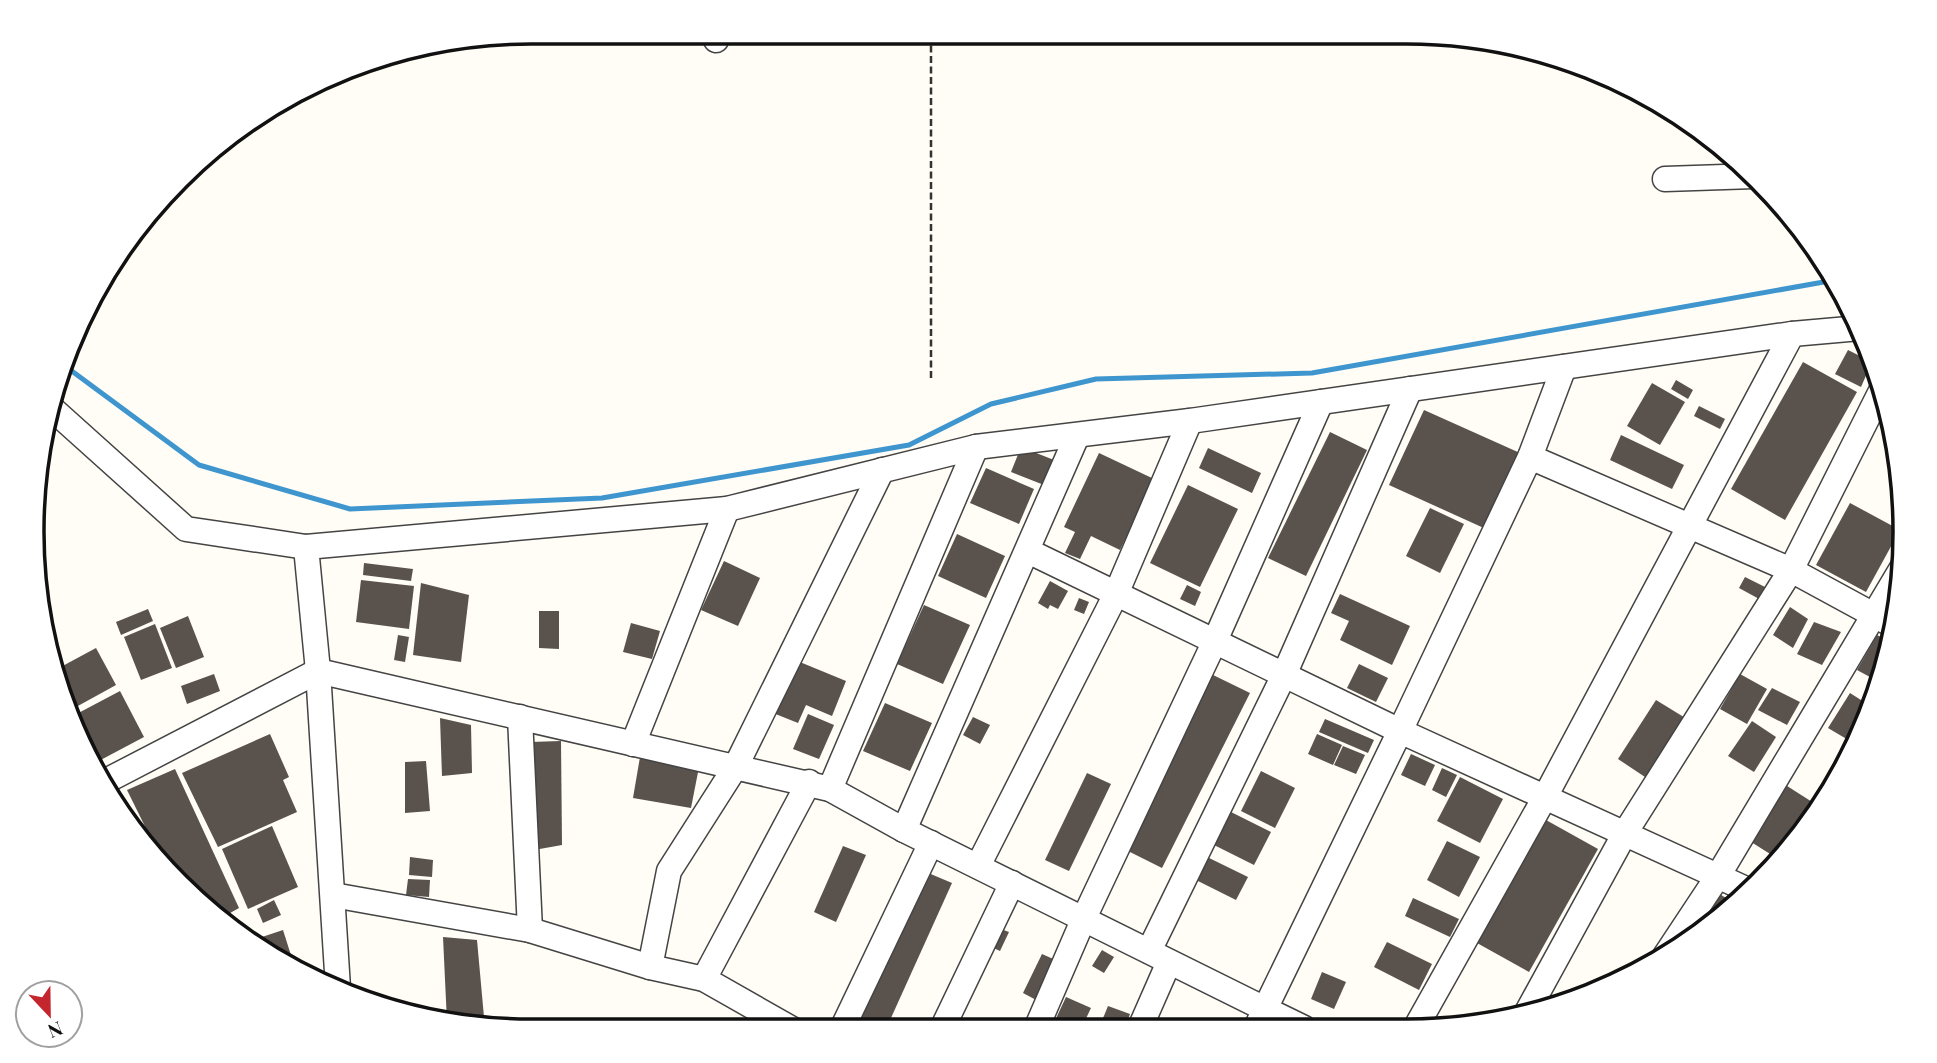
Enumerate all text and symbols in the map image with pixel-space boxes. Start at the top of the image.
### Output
north arrow [14,979,84,1049]
text: N [44,1016,67,1045]

